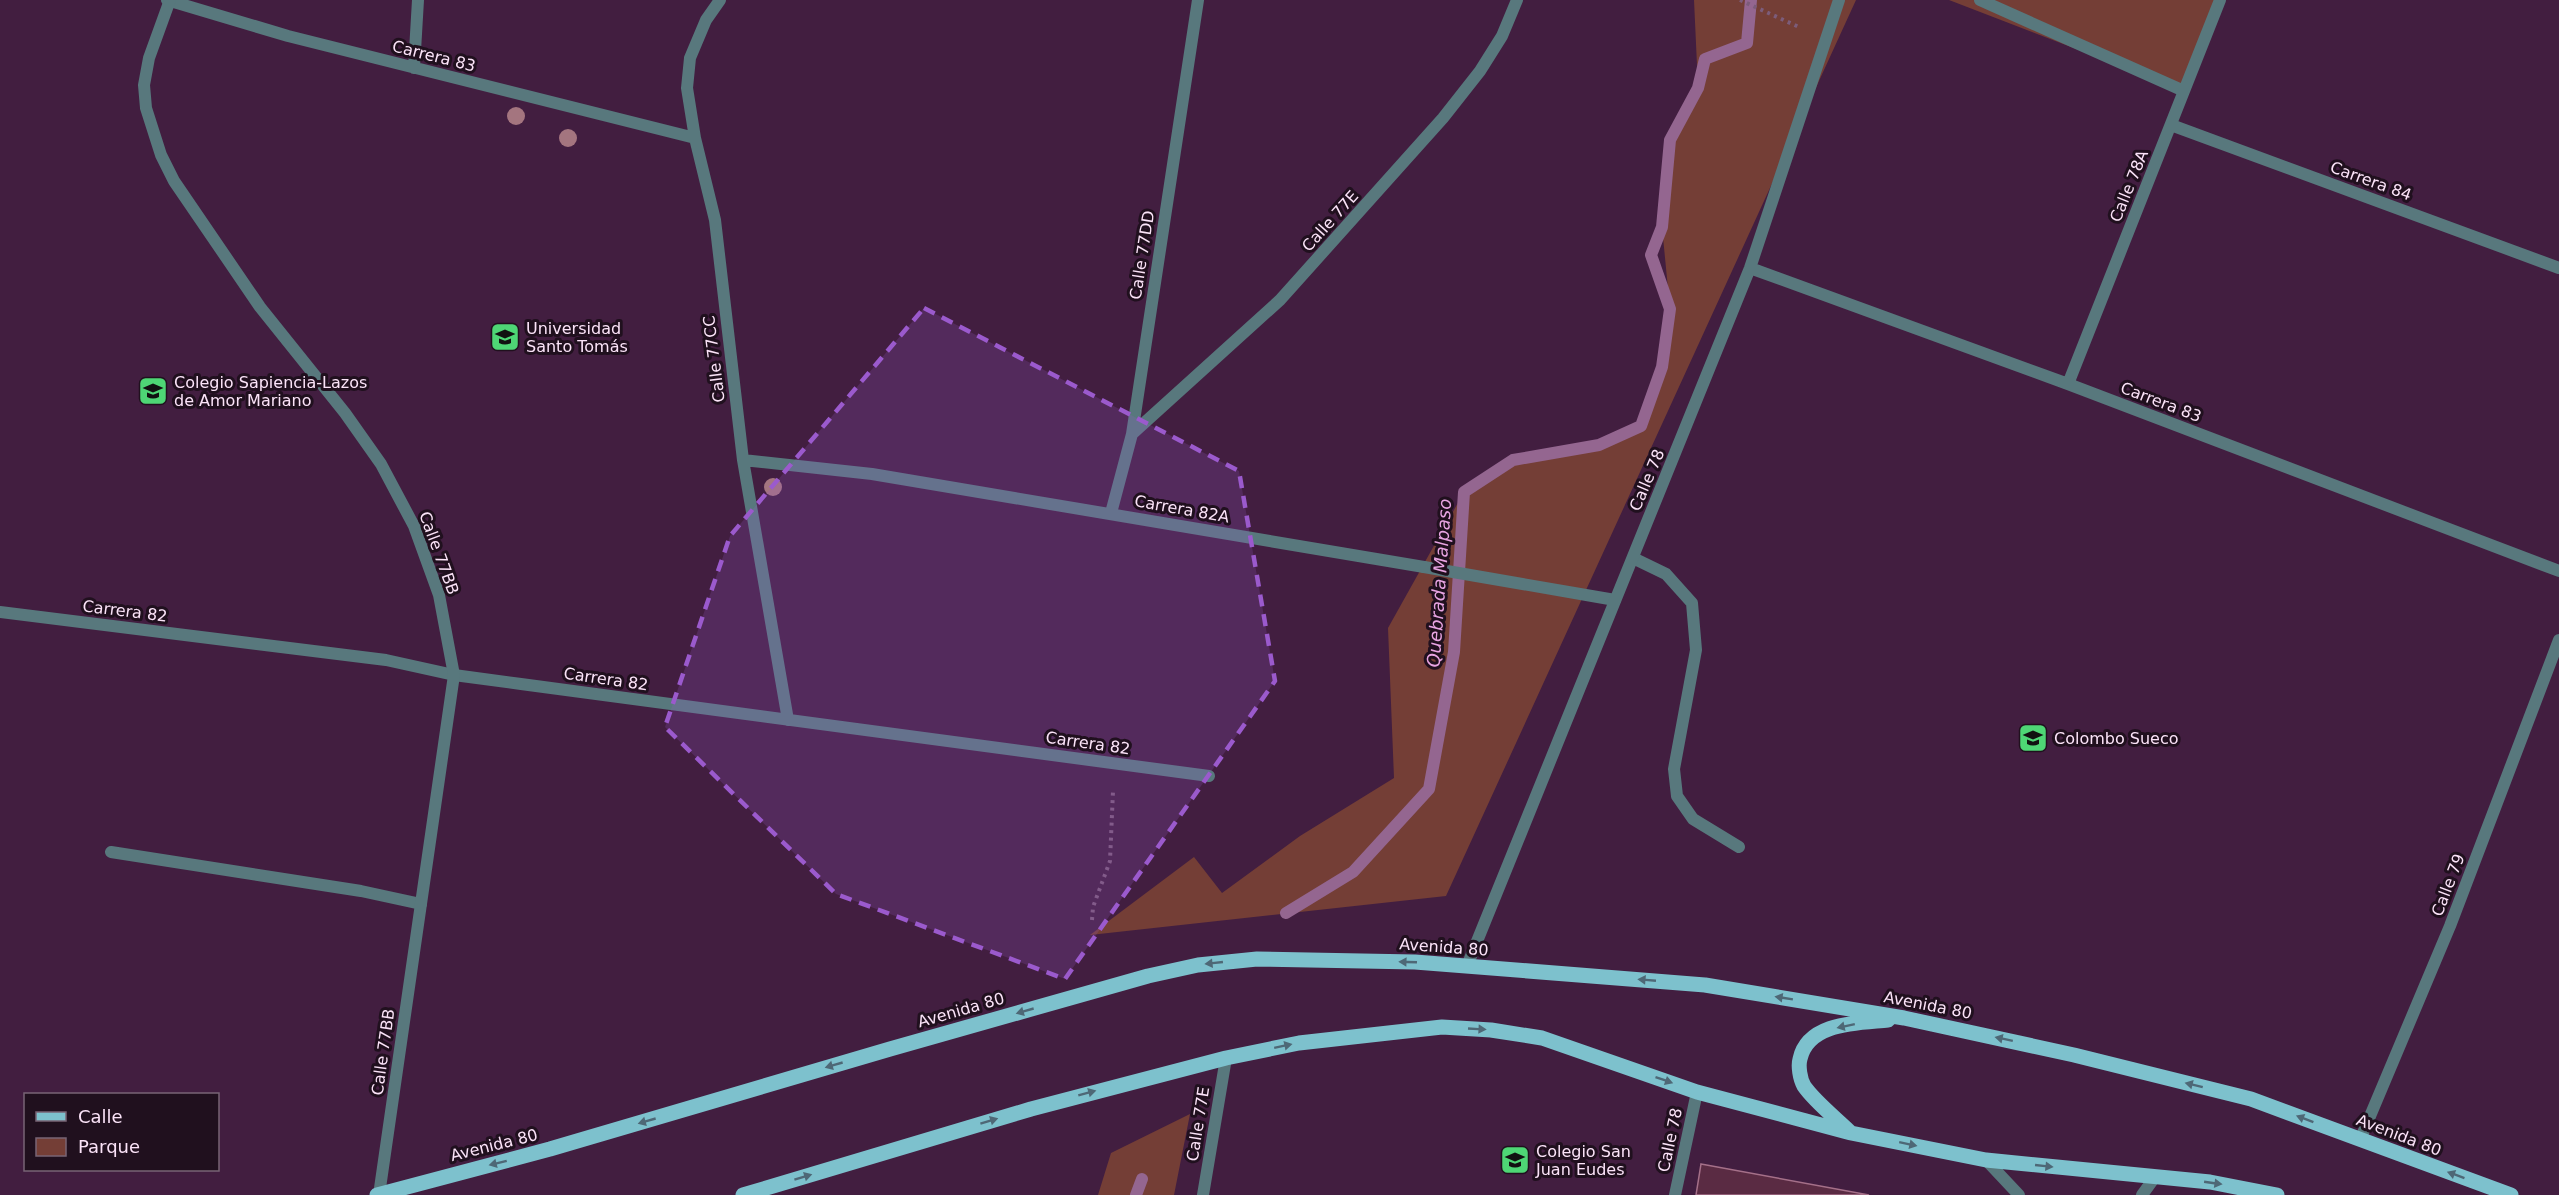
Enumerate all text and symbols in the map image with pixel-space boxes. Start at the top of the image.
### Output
street label: Carrera 83 [390,36,478,76]
street label: Calle 78A [2106,147,2152,225]
street label: Carrera 84 [2328,158,2414,204]
street label: Calle 77E [1298,187,1362,255]
street label: Calle 77DD [1126,209,1158,301]
street label: Calle 77CC [699,314,729,404]
place label: Universidad Santo Tomás [526,319,628,356]
school or university icon: Universidad Santo Tomás [489,321,521,353]
place label: Colegio Sapiencia-Lazos de Amor Mariano [174,373,367,410]
school or university icon: Colegio Sapiencia-Lazos de Amor Mariano [137,375,169,407]
street label: Carrera 83 [2118,378,2204,426]
street label: Calle 78 [1626,446,1668,514]
street label: Carrera 82A [1133,491,1231,527]
water label: Quebrada Malpaso [1423,498,1455,668]
street label: Calle 77BB [415,509,463,597]
street label: Carrera 82 [82,596,168,626]
street label: Carrera 82 [563,664,649,694]
school or university icon: Colombo Sueco [2017,722,2049,754]
street label: Carrera 82 [1045,728,1131,758]
place label: Colombo Sueco [2054,729,2179,748]
street label: Calle 79 [2427,851,2469,919]
street label: Avenida 80 [1399,934,1489,960]
one-way arrow [1399,957,1418,966]
one-way arrow [1204,958,1223,968]
one-way arrow [1637,976,1656,985]
street label: Avenida 80 [1882,987,1974,1023]
street label: Avenida 80 [915,989,1007,1031]
one-way arrow [1774,993,1793,1002]
one-way arrow [1016,1007,1034,1016]
street label: Calle 77BB [368,1008,398,1096]
one-way arrow [1836,1022,1855,1031]
one-way arrow [1467,1024,1486,1034]
one-way arrow [1995,1034,2014,1044]
one-way arrow [1274,1041,1293,1050]
one-way arrow [825,1061,843,1070]
one-way arrow [1655,1076,1673,1086]
one-way arrow [2185,1079,2203,1089]
street label: Calle 77E [1183,1085,1213,1163]
one-way arrow [1078,1088,1096,1097]
legend [24,1093,219,1171]
text: Calle [78,1106,123,1127]
street label: Calle 78 [1654,1106,1686,1174]
street label: Avenida 80 [2354,1110,2444,1160]
one-way arrow [2296,1114,2314,1124]
one-way arrow [981,1116,999,1125]
one-way arrow [638,1117,656,1126]
street label: Avenida 80 [448,1125,540,1165]
text: Parque [78,1136,140,1157]
one-way arrow [1899,1140,1918,1150]
place label: Colegio San Juan Eudes [1535,1142,1631,1179]
school or university icon: Colegio San Juan Eudes [1499,1144,1531,1176]
one-way arrow [489,1158,507,1168]
one-way arrow [2034,1161,2053,1171]
one-way arrow [2446,1170,2464,1180]
one-way arrow [794,1172,812,1181]
one-way arrow [2203,1178,2222,1188]

